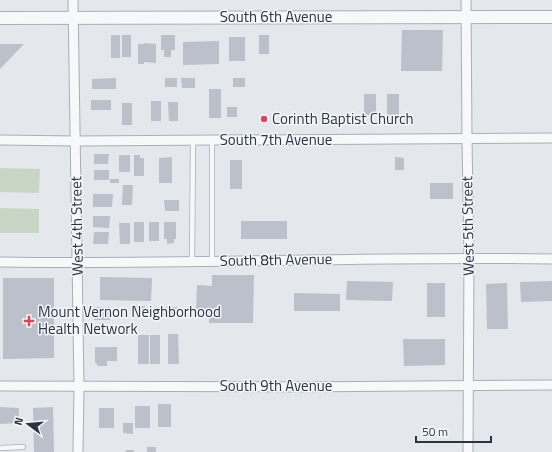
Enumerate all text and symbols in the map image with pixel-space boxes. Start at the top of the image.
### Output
street label: South 6th Avenue [220,5,332,28]
place label: Corinth Baptist Church [272,107,414,130]
marker: Corinth Baptist Church [259,114,269,124]
street label: South 7th Avenue [220,128,332,151]
street label: West 4th Street [64,175,89,276]
street label: West 5th Street [455,175,480,276]
street label: South 8th Avenue [220,247,332,272]
place label: Mount Vernon Neighborhood Health Network [38,300,221,340]
marker: Mount Vernon Neighborhood Health Network [23,315,35,327]
street label: South 9th Avenue [220,374,332,397]
north arrow [8,404,48,444]
text: N [10,415,27,427]
scale bar [416,418,491,444]
text: 50 m [422,422,448,441]

